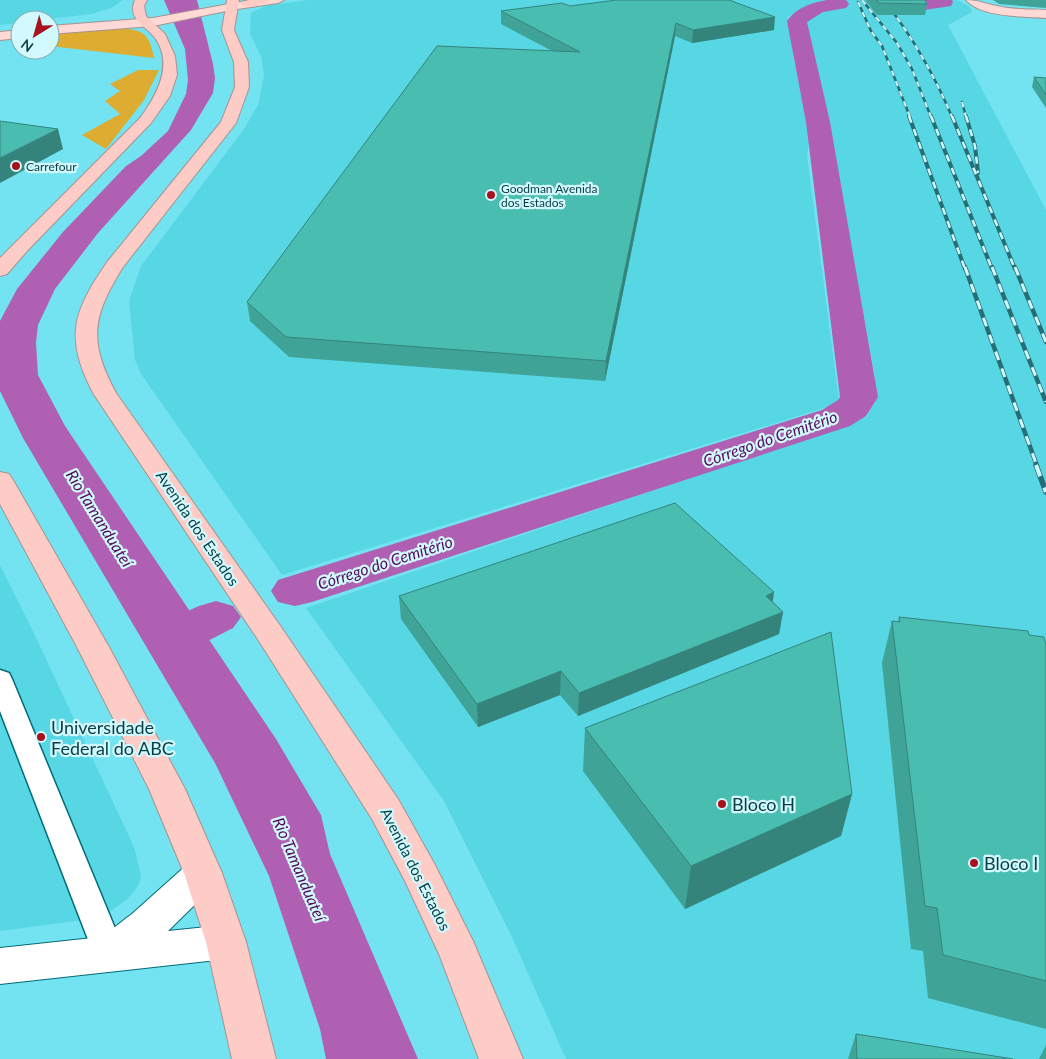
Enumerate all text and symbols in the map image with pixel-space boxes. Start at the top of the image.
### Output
north arrow [10,10,60,60]
text: N [17,36,36,56]
place label: Carrefour [26,159,77,174]
marker: Carrefour [10,160,22,172]
place label: Goodman Avenida dos Estados [501,181,598,210]
marker: Goodman Avenida dos Estados [485,189,497,201]
water label: Córrego do Cemitério [700,406,840,470]
water label: Rio Tamanduateí [63,466,138,571]
street label: Avenida dos Estados [153,467,243,589]
water label: Córrego do Cemitério [315,531,455,593]
place label: Universidade Federal do ABC [51,716,174,759]
marker: Universidade Federal do ABC [35,731,47,743]
place label: Bloco H [732,793,795,815]
marker: Bloco H [716,798,728,810]
street label: Avenida dos Estados [377,805,455,933]
water label: Rio Tamanduateí [270,814,331,925]
place label: Bloco I [984,852,1038,874]
marker: Bloco I [968,857,980,869]

